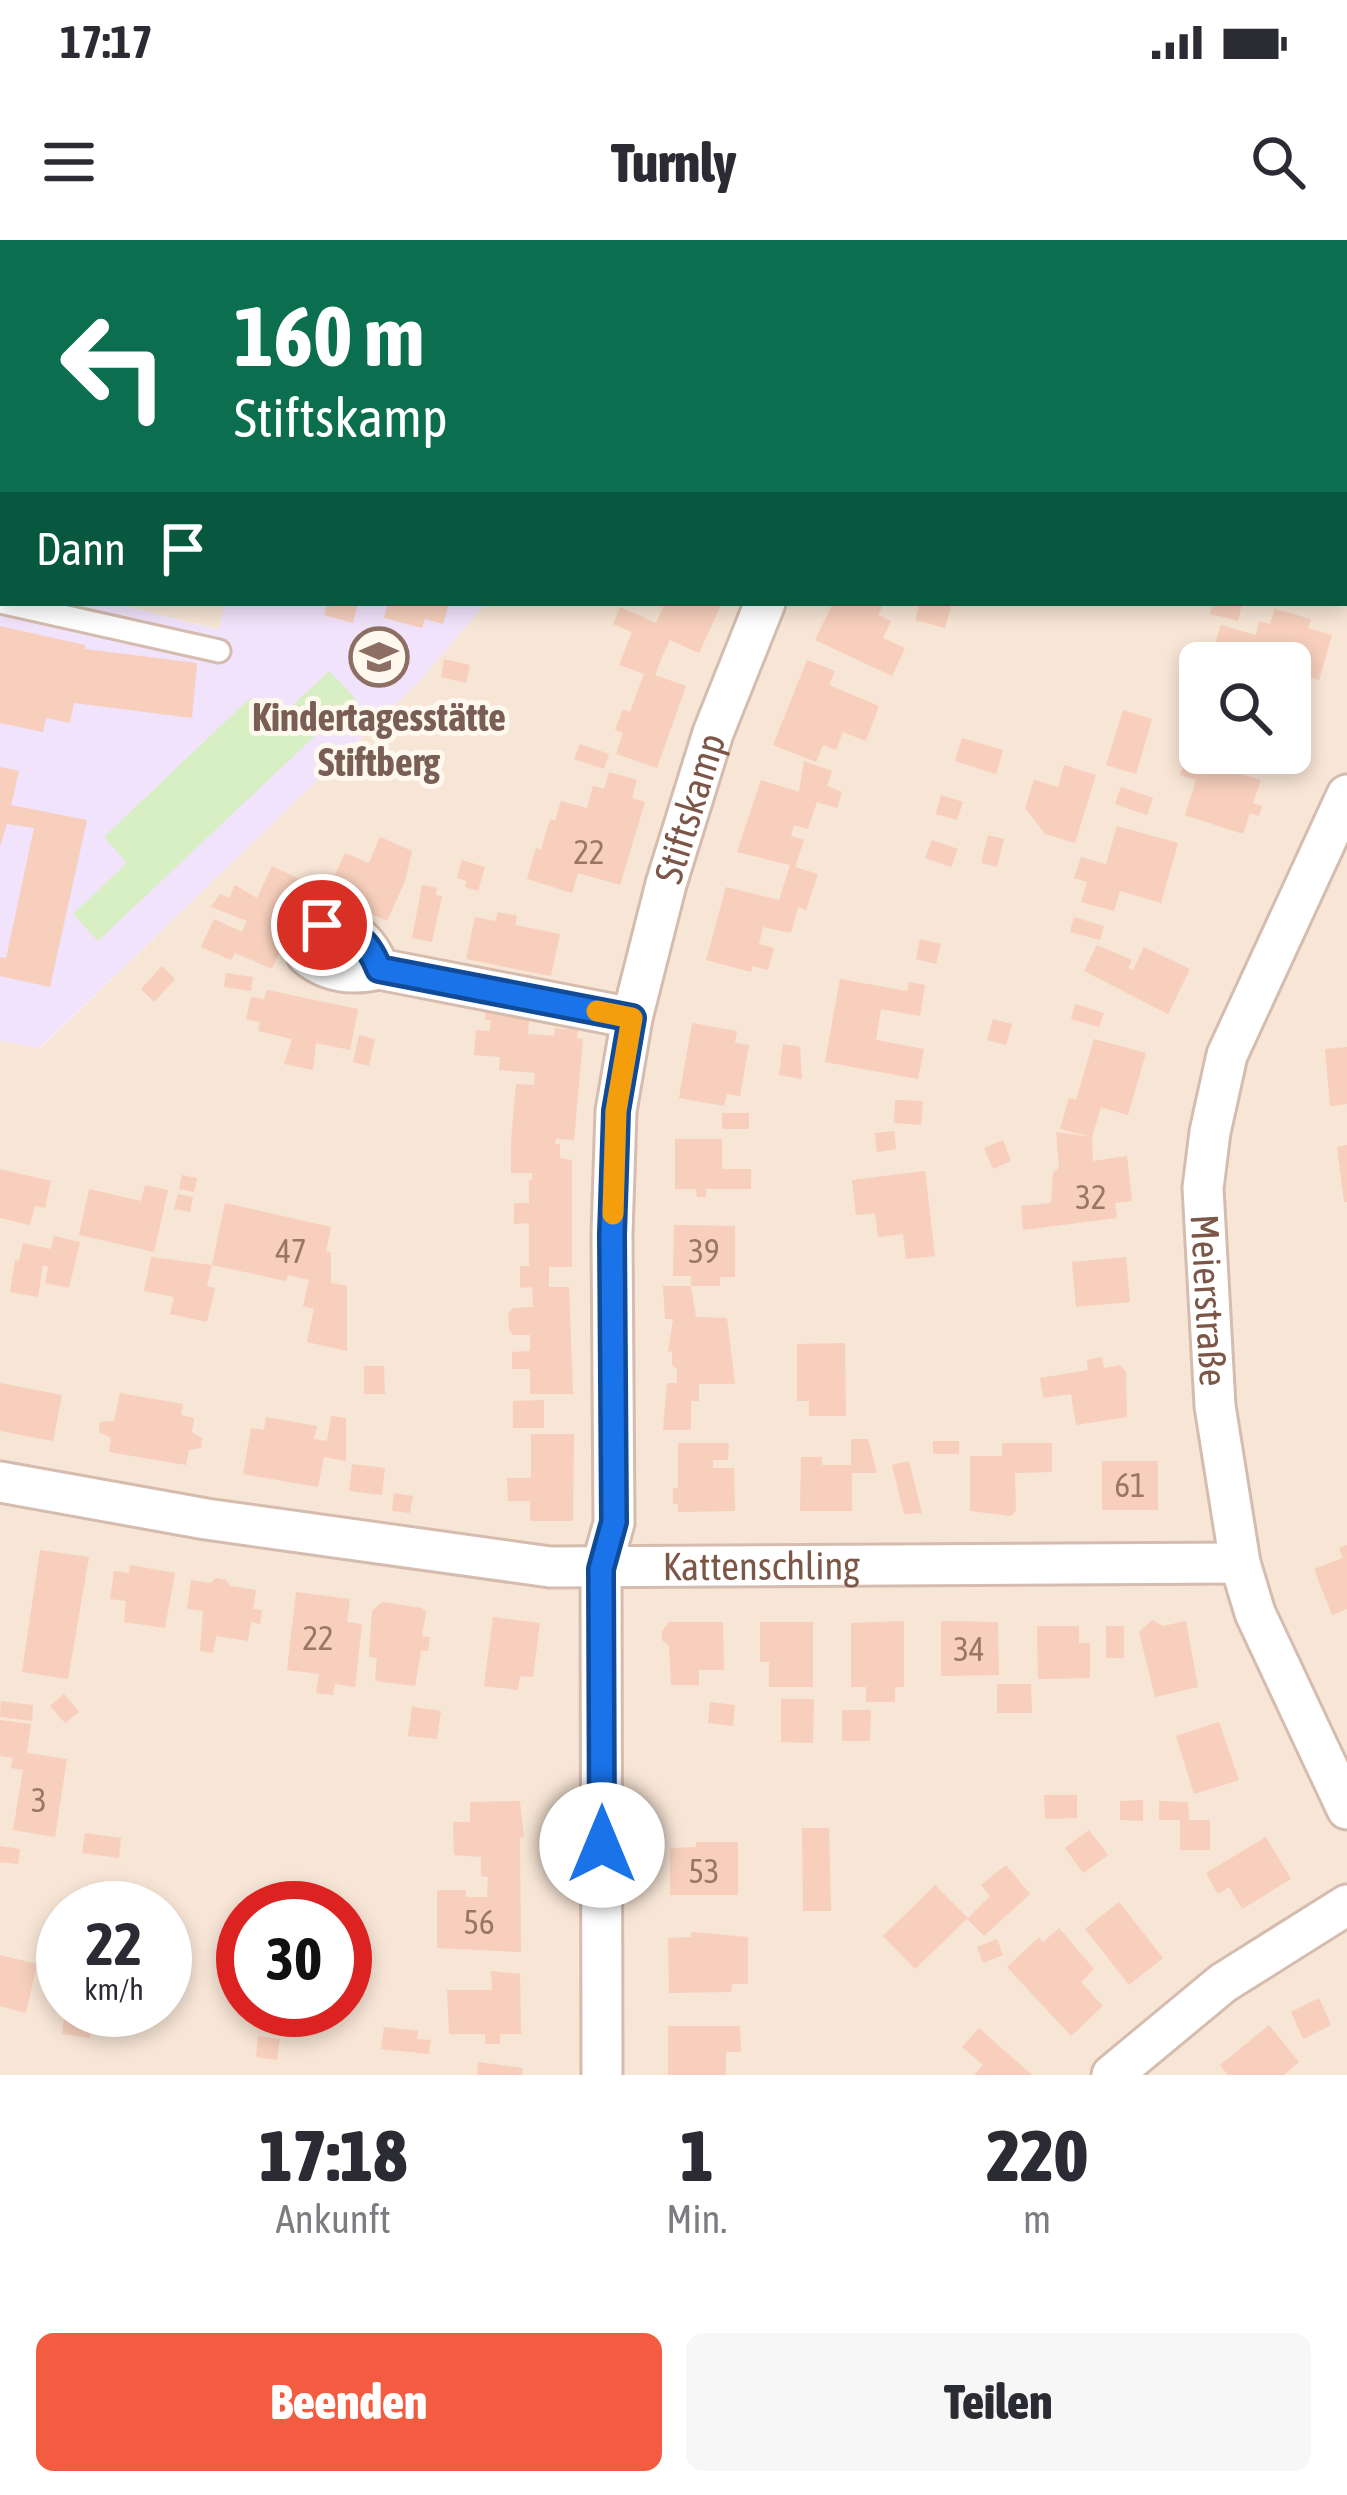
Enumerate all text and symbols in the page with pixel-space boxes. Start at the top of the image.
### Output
text: 17:17 [60,16,153,68]
icon: menu [36,129,102,195]
icon: search [1245,129,1311,195]
text: Turnly [611,132,736,193]
icon: left [36,288,192,444]
text: 160 m [234,288,424,384]
text: Stiftskamp [234,387,448,448]
icon: arrive [150,516,216,582]
text: Dann [36,523,126,575]
school or university icon: Kindertagesstätte Stiftberg [348,626,410,688]
map controls [1179,642,1311,774]
button: search [1179,642,1311,774]
place label: Kindertagesstätte Stiftberg [252,695,506,784]
street label: Stiftskamp [646,728,734,888]
house number: 22 [573,833,605,871]
pin [271,874,373,976]
icon: arrive [289,892,355,958]
house number: 32 [1075,1178,1107,1216]
street label: Meierstraße [1182,1213,1236,1387]
house number: 47 [275,1232,307,1270]
house number: 39 [688,1232,720,1270]
house number: 61 [1114,1466,1146,1504]
street label: Kattenschling [663,1543,860,1588]
house number: 22 [302,1619,334,1657]
house number: 34 [953,1630,985,1668]
house number: 3 [31,1781,47,1819]
position arrow [539,1782,665,1908]
house number: 53 [688,1852,720,1890]
speed limit sign: 30 [216,1881,372,2037]
house number: 56 [463,1903,495,1941]
text: 22 [86,1909,142,1978]
text: km/h [84,1972,144,2006]
text: 17:18 [259,2114,407,2196]
text: 1 [680,2114,714,2196]
text: 220 [986,2114,1088,2196]
text: Ankunft [276,2197,391,2241]
text: Min. [666,2197,727,2241]
text: m [1023,2197,1051,2241]
button: Beenden [36,2333,662,2471]
button: Teilen [686,2333,1311,2471]

